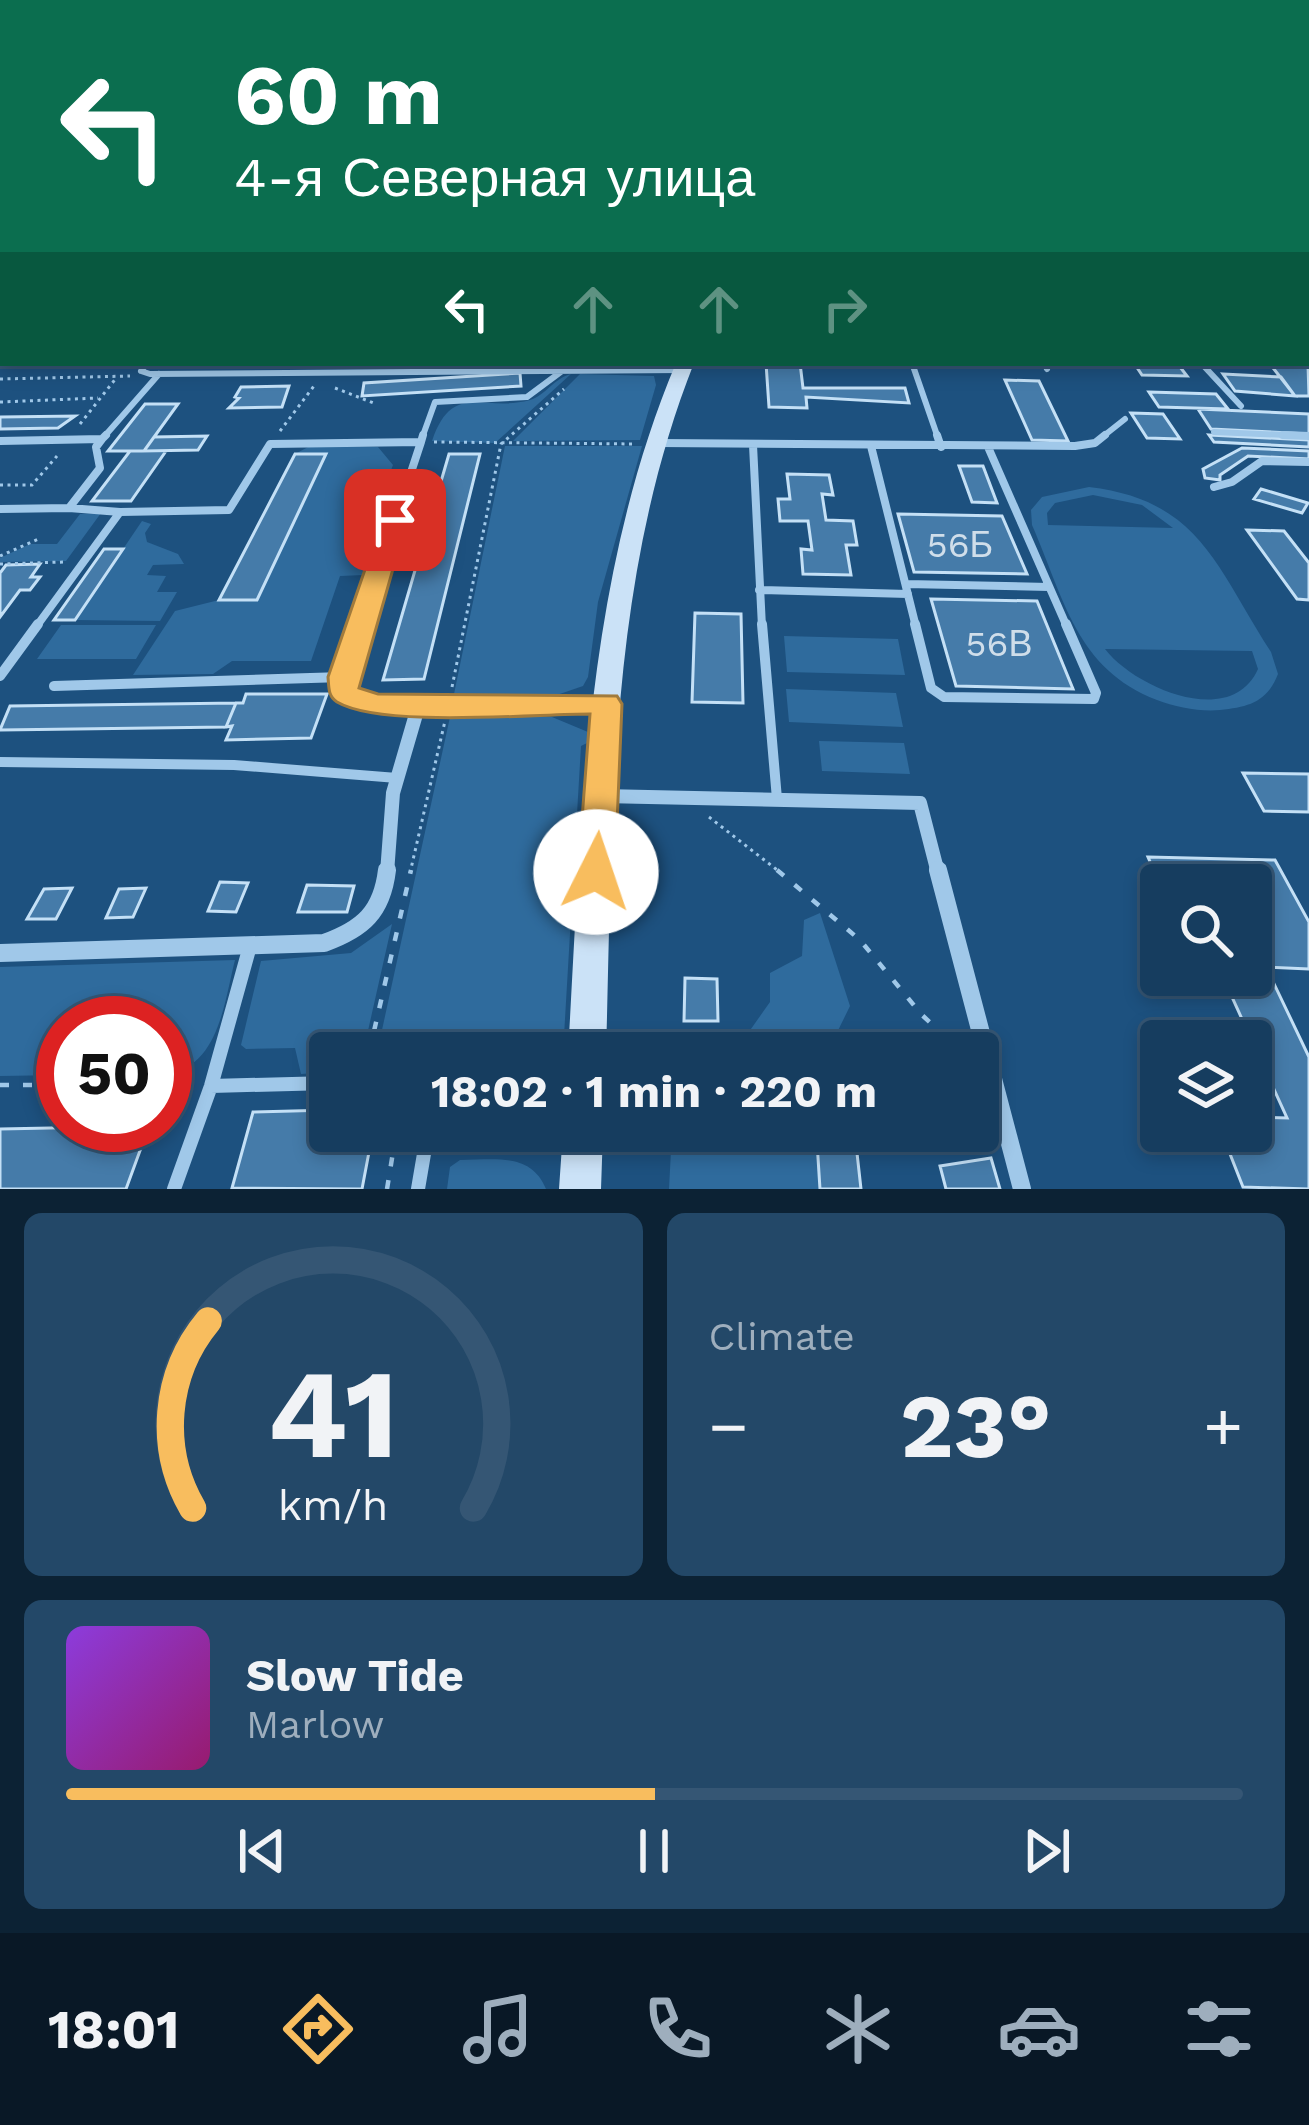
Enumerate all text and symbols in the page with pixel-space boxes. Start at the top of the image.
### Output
text: 60 m [234,46,443,144]
icon: left [36,48,192,204]
text: 4-я Северная улица [234,146,755,209]
icon: left [434,276,500,342]
icon: ahead [560,276,626,342]
icon: ahead [686,276,752,342]
icon: right [812,276,878,342]
pin [344,469,446,571]
icon: arrive [362,487,428,553]
house number: 56Б [927,524,993,566]
house number: 56В [966,623,1032,665]
position arrow [533,809,659,935]
map controls [1140,864,1272,1152]
button: search [1140,864,1272,996]
speed limit sign: 50 [36,996,192,1152]
button: layers [1140,1020,1272,1152]
text: 18:02 · 1 min · 220 m [431,1065,877,1118]
text: Climate [709,1314,855,1359]
text: 41 [268,1341,399,1487]
text: 23° [900,1373,1052,1479]
text: − [709,1388,748,1465]
text: + [1203,1388,1243,1465]
text: km/h [278,1479,388,1529]
text: Slow Tide [246,1649,464,1702]
text: Marlow [246,1702,384,1747]
icon: previous [229,1818,295,1884]
icon: pause [621,1818,687,1884]
icon: next [1014,1818,1080,1884]
icon: directions [276,1987,360,2071]
icon: music [456,1987,540,2071]
icon: phone [636,1987,720,2071]
icon: climate [816,1987,900,2071]
icon: car [997,1987,1081,2071]
icon: filters [1177,1987,1261,2071]
text: 18:01 [48,1998,180,2061]

